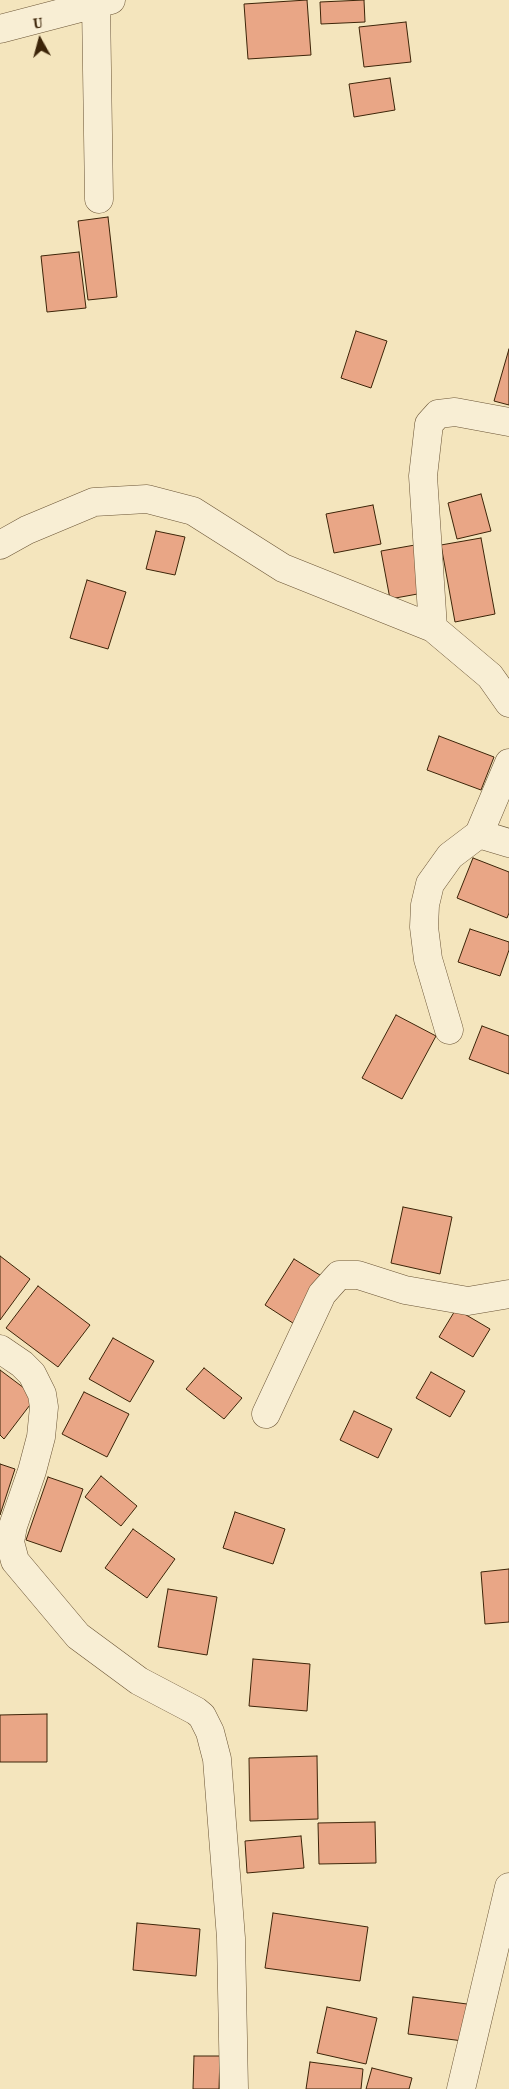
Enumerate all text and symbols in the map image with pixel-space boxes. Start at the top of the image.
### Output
north arrow [15,15,65,65]
text: U [32,15,44,35]

